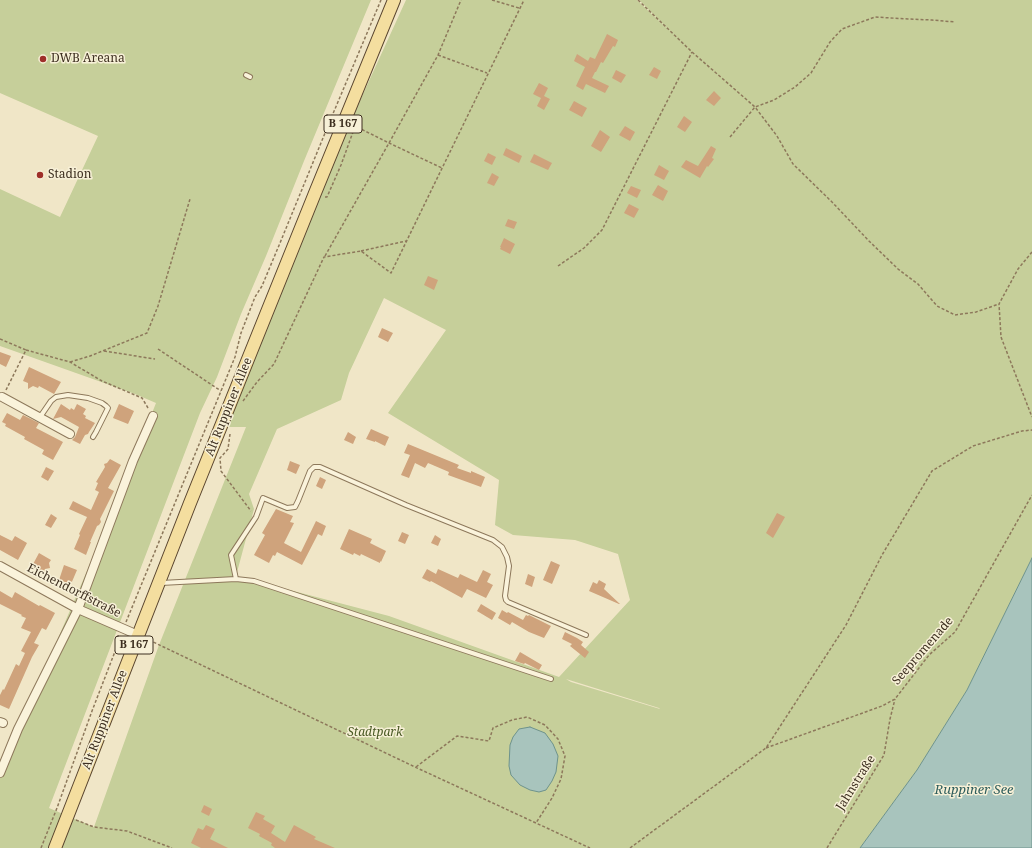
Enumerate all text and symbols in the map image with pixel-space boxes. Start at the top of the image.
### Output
place label: DWB Areana [51,52,125,66]
marker: DWB Areana [38,54,48,64]
road number: B 167 [324,115,362,133]
place label: Stadion [48,168,91,182]
marker: Stadion [35,170,45,180]
street label: Alt Ruppiner Allee [203,356,255,458]
street label: Eichendorffstraße [25,561,123,621]
street label: Seepromenade [890,614,956,688]
road number: B 167 [115,636,153,654]
street label: Alt Ruppiner Allee [79,668,131,772]
park label: Stadtpark [347,726,403,740]
street label: Jahnstraße [833,753,879,813]
water label: Ruppiner See [935,782,1013,798]

